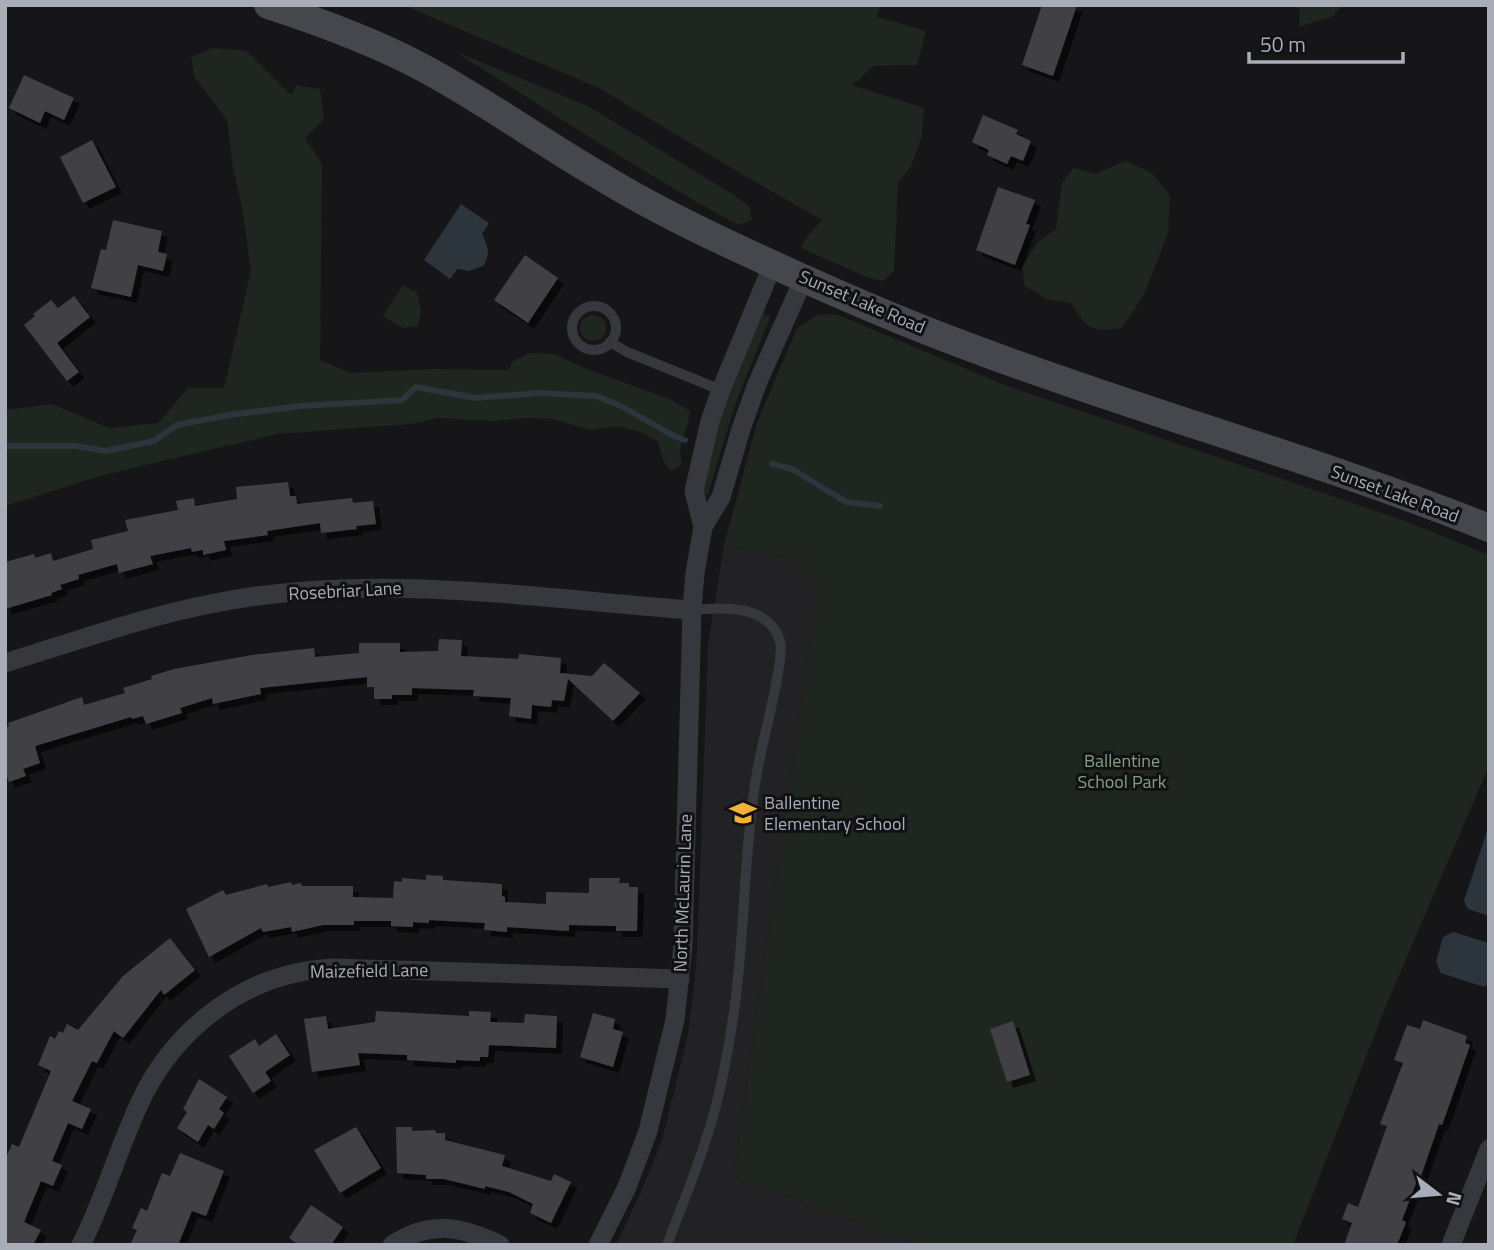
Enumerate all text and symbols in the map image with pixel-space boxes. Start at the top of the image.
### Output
scale bar [1249,21,1403,65]
text: 50 m [1260,28,1306,60]
street label: Sunset Lake Road [795,263,929,340]
street label: Sunset Lake Road [1327,458,1463,529]
street label: Rosebriar Lane [288,574,402,607]
park label: Ballentine School Park [1078,747,1167,795]
place label: Ballentine Elementary School [764,789,906,837]
school or university icon: Ballentine Elementary School [728,798,758,828]
street label: North McLaurin Lane [666,814,699,972]
street label: Maizefield Lane [310,956,428,985]
north arrow [1403,1159,1473,1229]
text: N [1439,1188,1471,1209]

